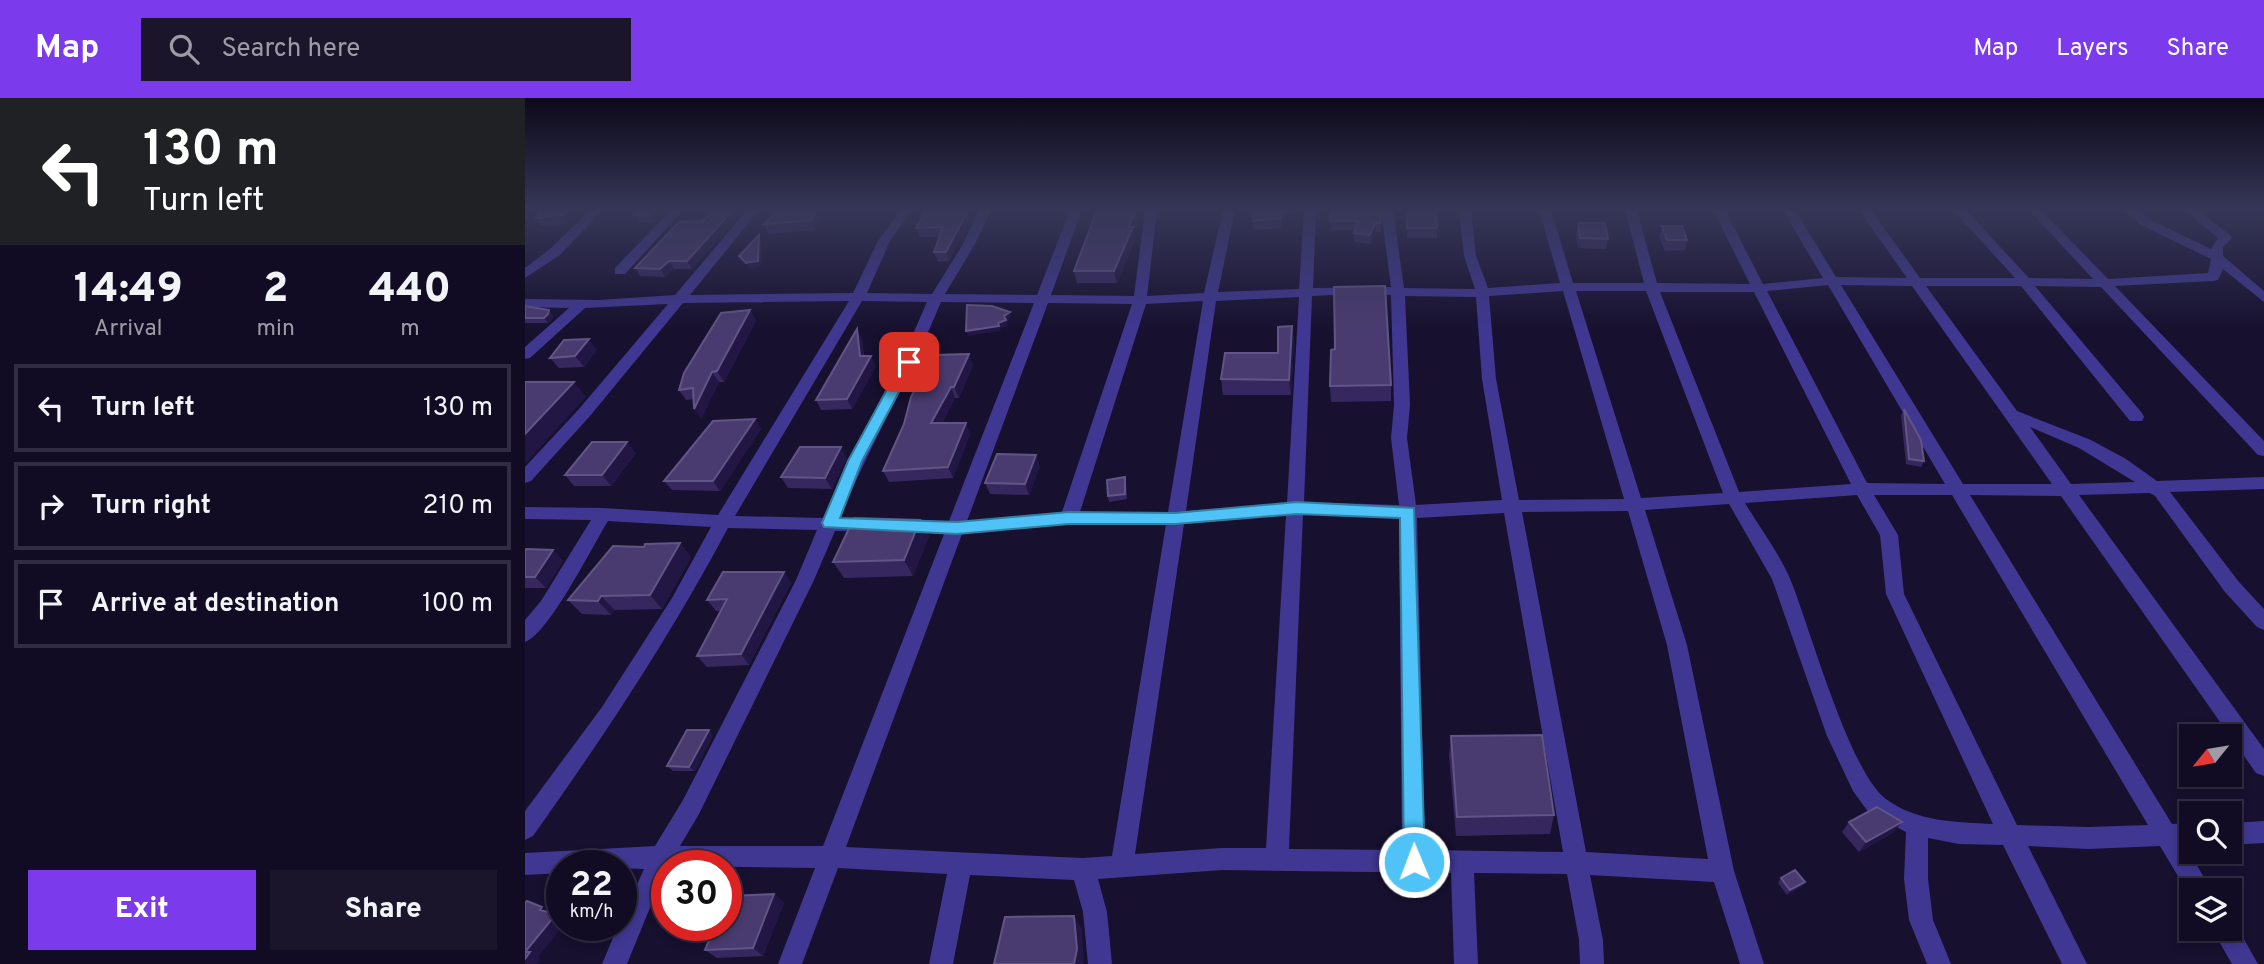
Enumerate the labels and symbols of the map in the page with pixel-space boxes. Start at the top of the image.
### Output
pin [879,332,939,392]
north arrow [2179,724,2242,788]
position arrow [1377,825,1451,899]
speed limit sign: 30 [651,850,742,941]

